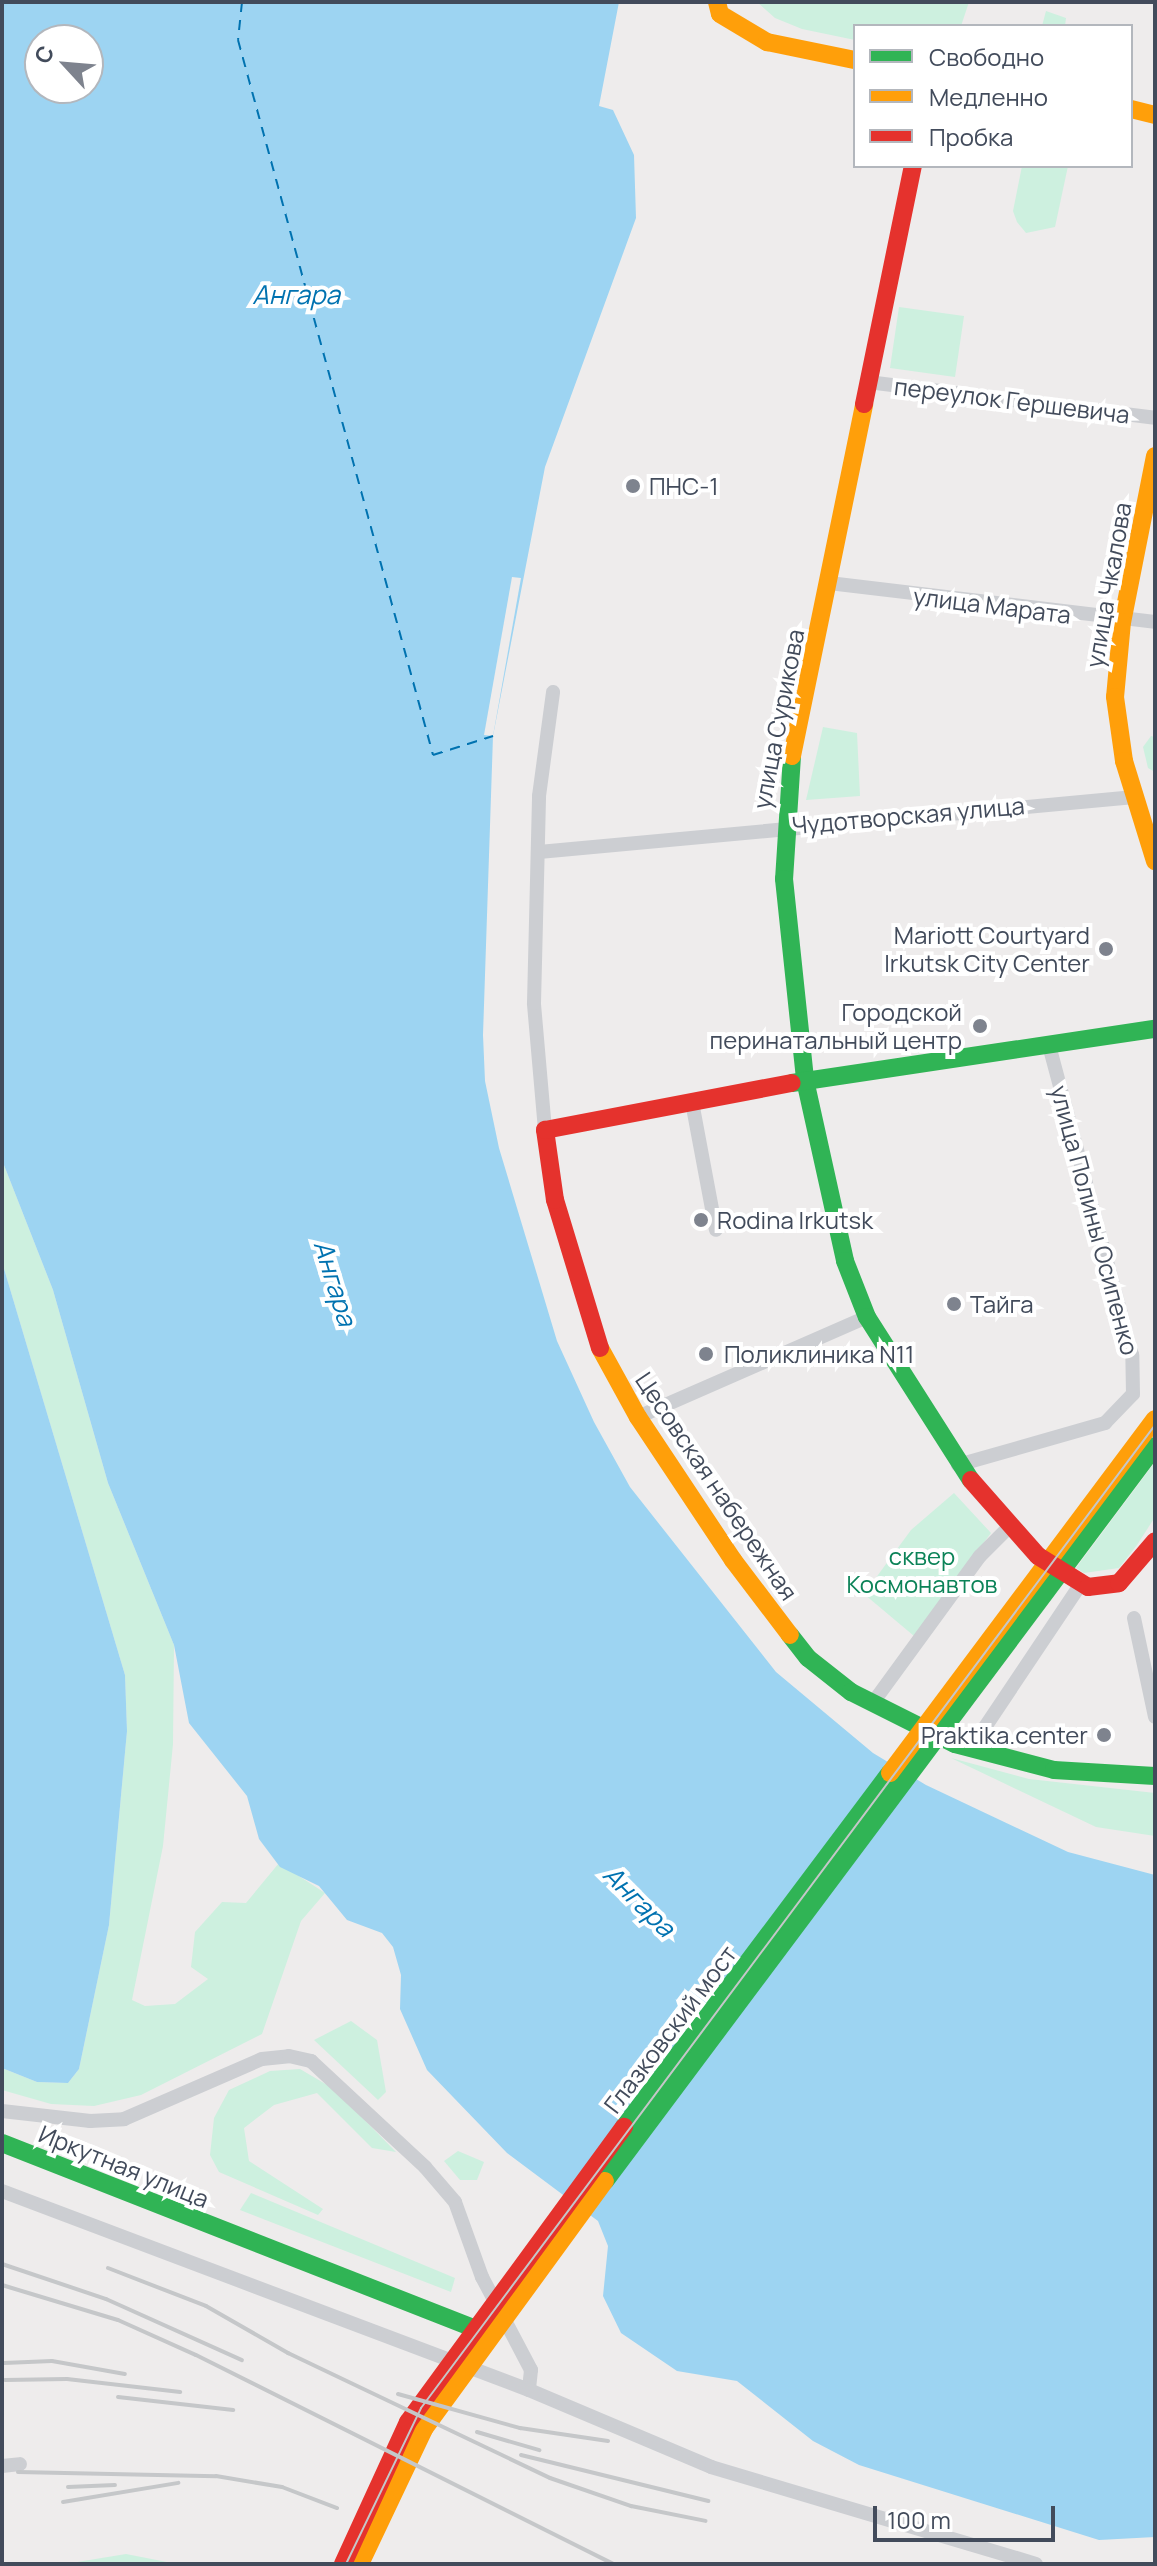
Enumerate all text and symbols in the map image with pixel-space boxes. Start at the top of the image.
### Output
north arrow [24,24,104,104]
legend [853,24,1133,168]
text: С [27,40,61,68]
text: Свободно [929,40,1044,73]
text: Медленно [929,80,1048,113]
text: Пробка [929,120,1013,153]
water label: Ангара [252,279,340,311]
street label: переулок Гершевича [893,371,1131,429]
place label: ПНС-1 [649,472,719,500]
marker: ПНС-1 [624,477,642,495]
street label: улица Чкалова [1079,500,1137,670]
street label: улица Марата [912,581,1072,629]
street label: улица Сурикова [746,627,810,811]
street label: Чудотворская улица [790,790,1026,840]
place label: Mariott Courtyard Irkutsk City Center [884,921,1090,977]
marker: Mariott Courtyard Irkutsk City Center [1097,940,1115,958]
place label: Городской перинатальный центр [710,998,962,1054]
marker: Городской перинатальный центр [969,1015,991,1037]
street label: улица Полины Осипенко [1045,1082,1145,1358]
place label: Rodina Irkutsk [717,1206,873,1234]
marker: Rodina Irkutsk [692,1211,710,1229]
water label: Ангара [307,1237,363,1329]
place label: Тайга [970,1290,1034,1318]
marker: Тайга [945,1295,963,1313]
place label: Поликлиника N11 [724,1340,914,1368]
marker: Поликлиника N11 [695,1343,717,1365]
street label: Цесовская набережная [630,1367,804,1605]
park label: сквер Космонавтов [847,1542,997,1598]
place label: Praktika.center [921,1721,1088,1749]
marker: Praktika.center [1095,1726,1113,1744]
water label: Ангара [597,1859,681,1943]
street label: Глазковский мост [598,1940,742,2118]
street label: Иркутная улица [35,2119,213,2213]
scale bar [877,2490,1059,2540]
text: 100 m [887,2503,951,2536]

